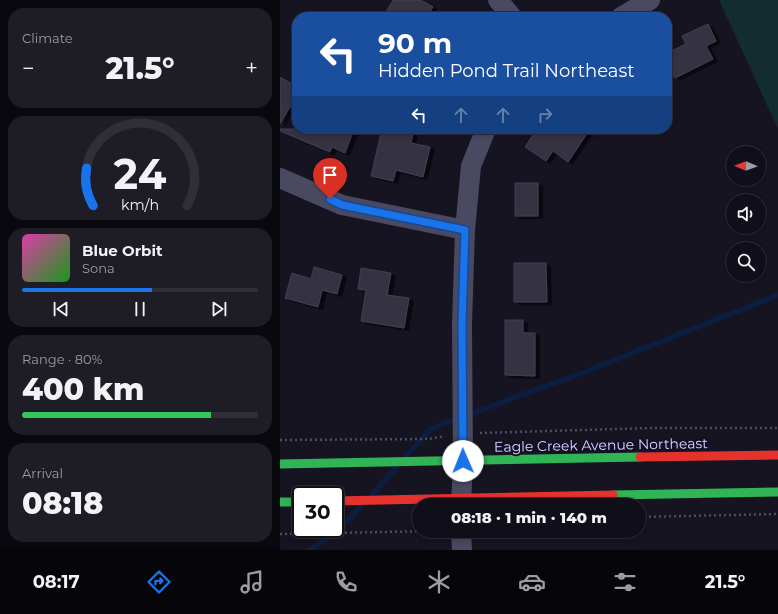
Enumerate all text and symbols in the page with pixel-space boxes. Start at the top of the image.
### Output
text: 90 m [378,26,452,60]
icon: left [312,28,364,80]
text: Climate [22,30,73,46]
text: 21.5° [105,50,175,87]
text: − [22,55,35,82]
text: + [245,55,258,82]
text: Hidden Pond Trail Northeast [378,60,635,82]
icon: left [408,104,430,126]
icon: ahead [450,104,472,126]
icon: ahead [492,104,514,126]
icon: right [534,104,556,126]
north arrow [726,146,766,186]
map controls [726,146,766,282]
text: 24 [114,148,167,198]
pin [313,158,347,199]
icon: arrive [319,164,341,186]
button: sound [726,194,766,234]
text: km/h [121,195,159,213]
text: Blue Orbit [82,241,162,260]
button: search [726,242,766,282]
text: Sona [82,260,115,276]
icon: previous [50,298,72,320]
icon: pause [129,298,151,320]
icon: next [208,298,230,320]
text: Range · 80% [22,351,102,367]
text: 400 km [22,371,144,408]
street label: Eagle Creek Avenue Northeast [494,434,708,456]
position arrow [442,440,484,482]
text: Arrival [22,465,63,481]
text: 08:18 [22,485,103,522]
speed limit sign: 30 [292,486,344,538]
text: 08:18 · 1 min · 140 m [451,508,607,527]
icon: directions [145,568,173,596]
icon: music [238,568,266,596]
icon: phone [332,568,360,596]
icon: climate [425,568,453,596]
icon: car [518,568,546,596]
icon: filters [611,568,639,596]
text: 08:17 [33,571,80,593]
text: 21.5° [705,571,745,593]

